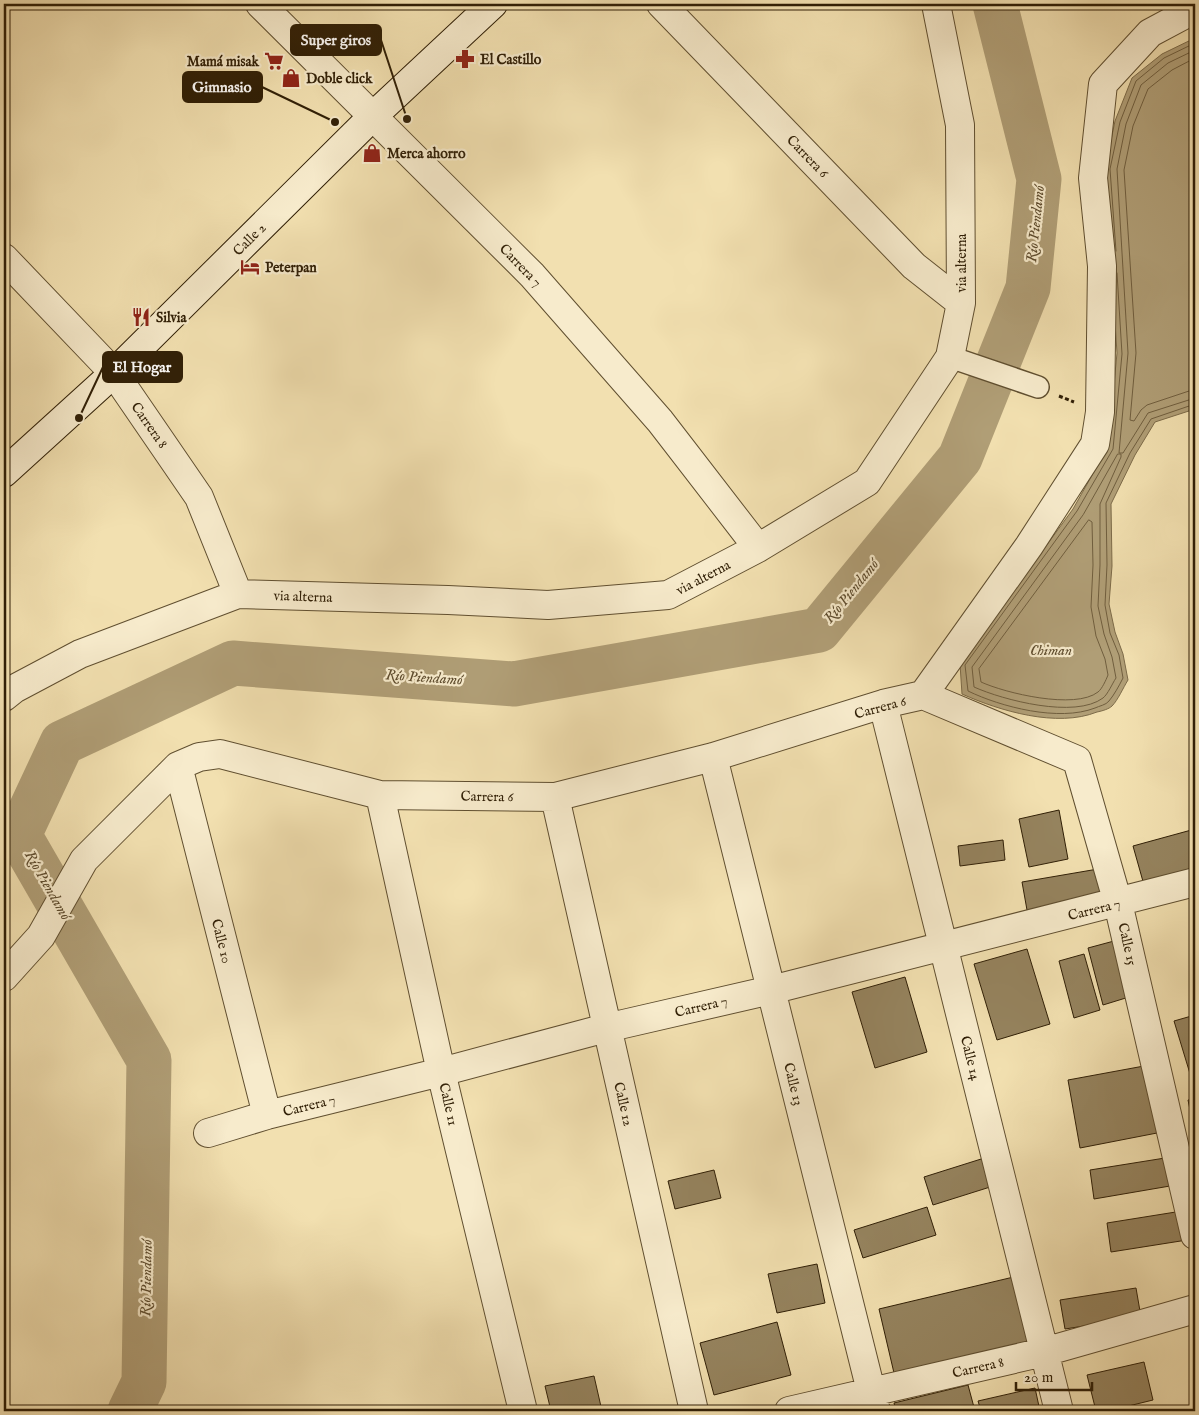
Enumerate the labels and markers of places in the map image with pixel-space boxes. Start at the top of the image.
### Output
callout: Super giros [291,25,381,55]
pharmacy icon: El Castillo [454,48,476,70]
supermarket icon: Mamá misak [263,50,285,72]
place label: El Castillo [480,51,542,69]
place label: Mamá misak [187,53,259,71]
shop icon: Doble click [280,67,302,89]
place label: Doble click [306,70,373,88]
callout: Gimnasio [183,72,262,102]
shop icon: Merca ahorro [361,142,383,164]
place label: Merca ahorro [387,145,466,163]
hotel icon: Peterpan [239,256,261,278]
place label: Peterpan [265,259,317,277]
restaurant icon: Silvia [130,306,152,328]
place label: Silvia [156,309,188,327]
callout: El Hogar [103,352,182,382]

